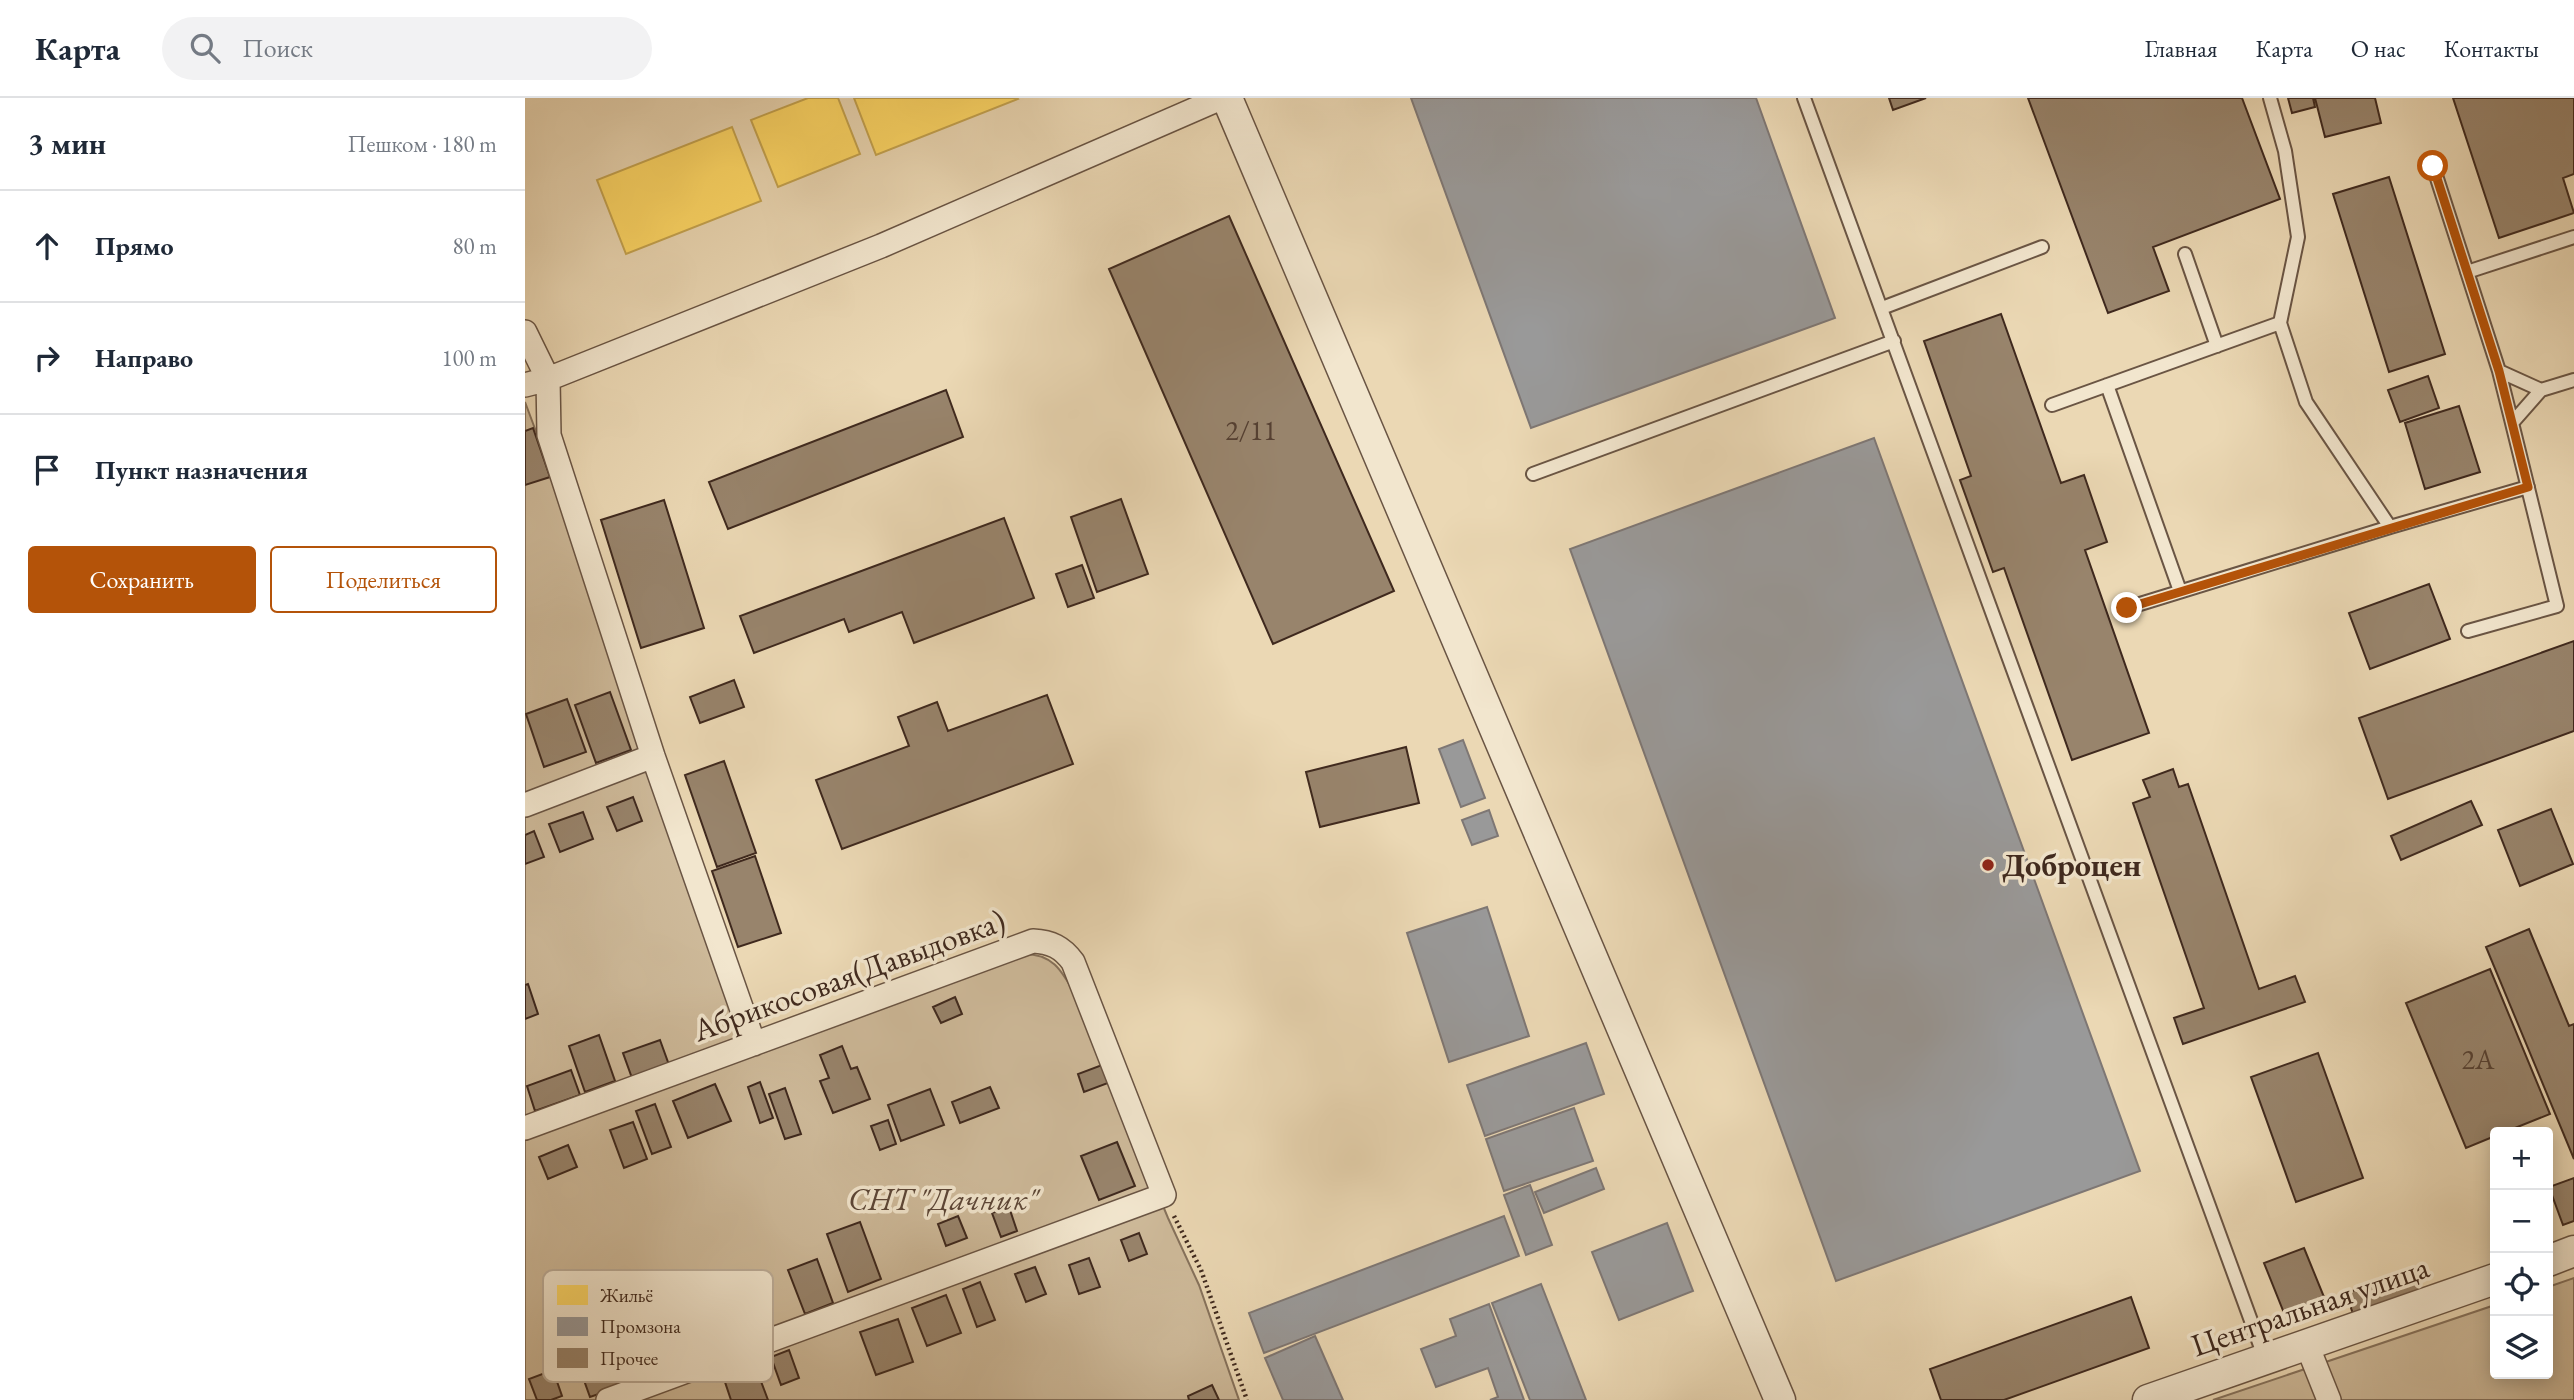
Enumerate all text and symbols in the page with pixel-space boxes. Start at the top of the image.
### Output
search box [162,17,652,80]
text: Карта [35,27,120,70]
icon: search [186,29,224,67]
text: Поиск [242,31,313,65]
text: Главная [2144,33,2218,64]
text: Карта [2256,33,2313,64]
text: О нас [2351,33,2406,64]
text: Контакты [2444,33,2539,64]
text: 3 мин [28,124,106,163]
text: Пешком · 180 m [348,129,497,159]
route start [2417,150,2448,181]
icon: ahead [28,227,66,265]
text: Прямо [95,229,174,263]
text: 80 m [452,231,497,261]
icon: right [28,339,66,377]
text: Направо [95,341,193,375]
text: 100 m [441,343,497,373]
house number: 2/11 [1225,412,1277,448]
icon: arrive [28,451,66,489]
text: Пункт назначения [95,453,308,487]
button: Сохранить [28,546,256,613]
button: Поделиться [270,546,497,613]
route end [2111,592,2142,623]
place label: Доброцен [2002,844,2141,886]
marker: Доброцен [1980,857,1996,873]
street label: Абрикосовая(Давыдовка) [686,899,1011,1051]
house number: 2А [2462,1041,2495,1077]
map controls [2490,1127,2553,1379]
button: + [2490,1127,2553,1190]
park label: СНТ "Дачник" [848,1178,1041,1220]
button: − [2490,1190,2553,1253]
street label: Центральная улица [2186,1246,2435,1366]
button: locate [2490,1253,2553,1316]
legend [543,1270,773,1382]
text: Жильё [599,1283,653,1308]
text: Промзона [600,1314,681,1339]
button: layers [2490,1316,2553,1379]
text: Прочее [600,1346,658,1371]

